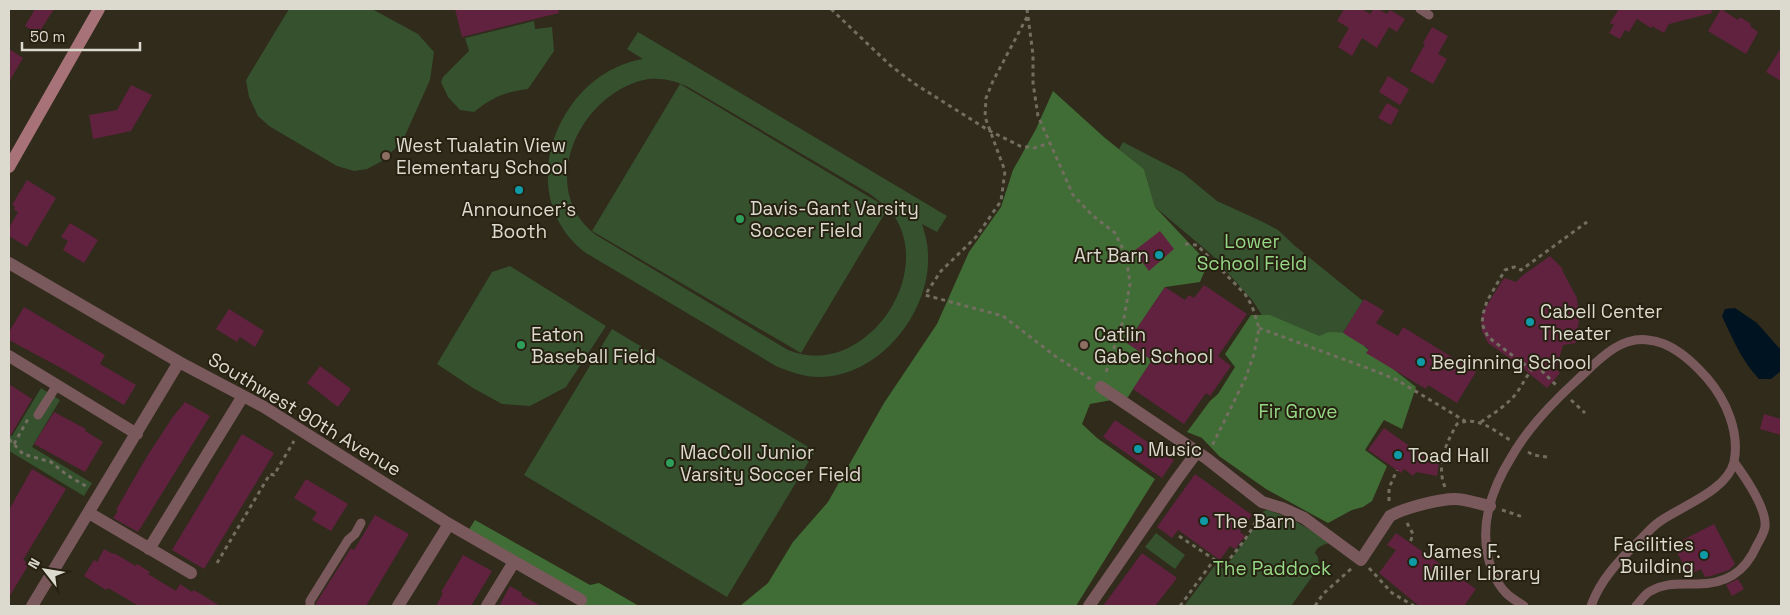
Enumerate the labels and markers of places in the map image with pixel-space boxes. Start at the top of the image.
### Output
place label: West Tualatin View Elementary School [396,133,568,180]
marker: West Tualatin View Elementary School [380,150,392,162]
marker: Announcer's Booth [513,184,525,196]
place label: Davis-Gant Varsity Soccer Field [750,196,919,243]
place label: Announcer's Booth [462,197,576,244]
marker: Davis-Gant Varsity Soccer Field [734,213,746,225]
place label: Art Barn [1074,243,1149,268]
marker: Art Barn [1153,249,1165,261]
place label: Cabell Center Theater [1540,299,1662,346]
marker: Cabell Center Theater [1524,316,1536,328]
place label: Eaton Baseball Field [531,322,656,369]
place label: Catlin Gabel School [1094,322,1213,369]
marker: Eaton Baseball Field [515,339,527,351]
marker: Catlin Gabel School [1078,339,1090,351]
place label: Beginning School [1431,350,1591,375]
marker: Beginning School [1415,356,1427,368]
place label: Music [1148,437,1202,462]
place label: MacColl Junior Varsity Soccer Field [680,440,861,487]
marker: Music [1132,443,1144,455]
place label: Toad Hall [1408,443,1490,468]
marker: Toad Hall [1392,449,1404,461]
marker: MacColl Junior Varsity Soccer Field [664,457,676,469]
place label: The Barn [1214,509,1295,534]
marker: The Barn [1198,515,1210,527]
place label: Facilities Building [1613,532,1694,579]
place label: James F. Miller Library [1423,539,1541,586]
marker: Facilities Building [1698,549,1710,561]
marker: James F. Miller Library [1407,556,1419,568]

